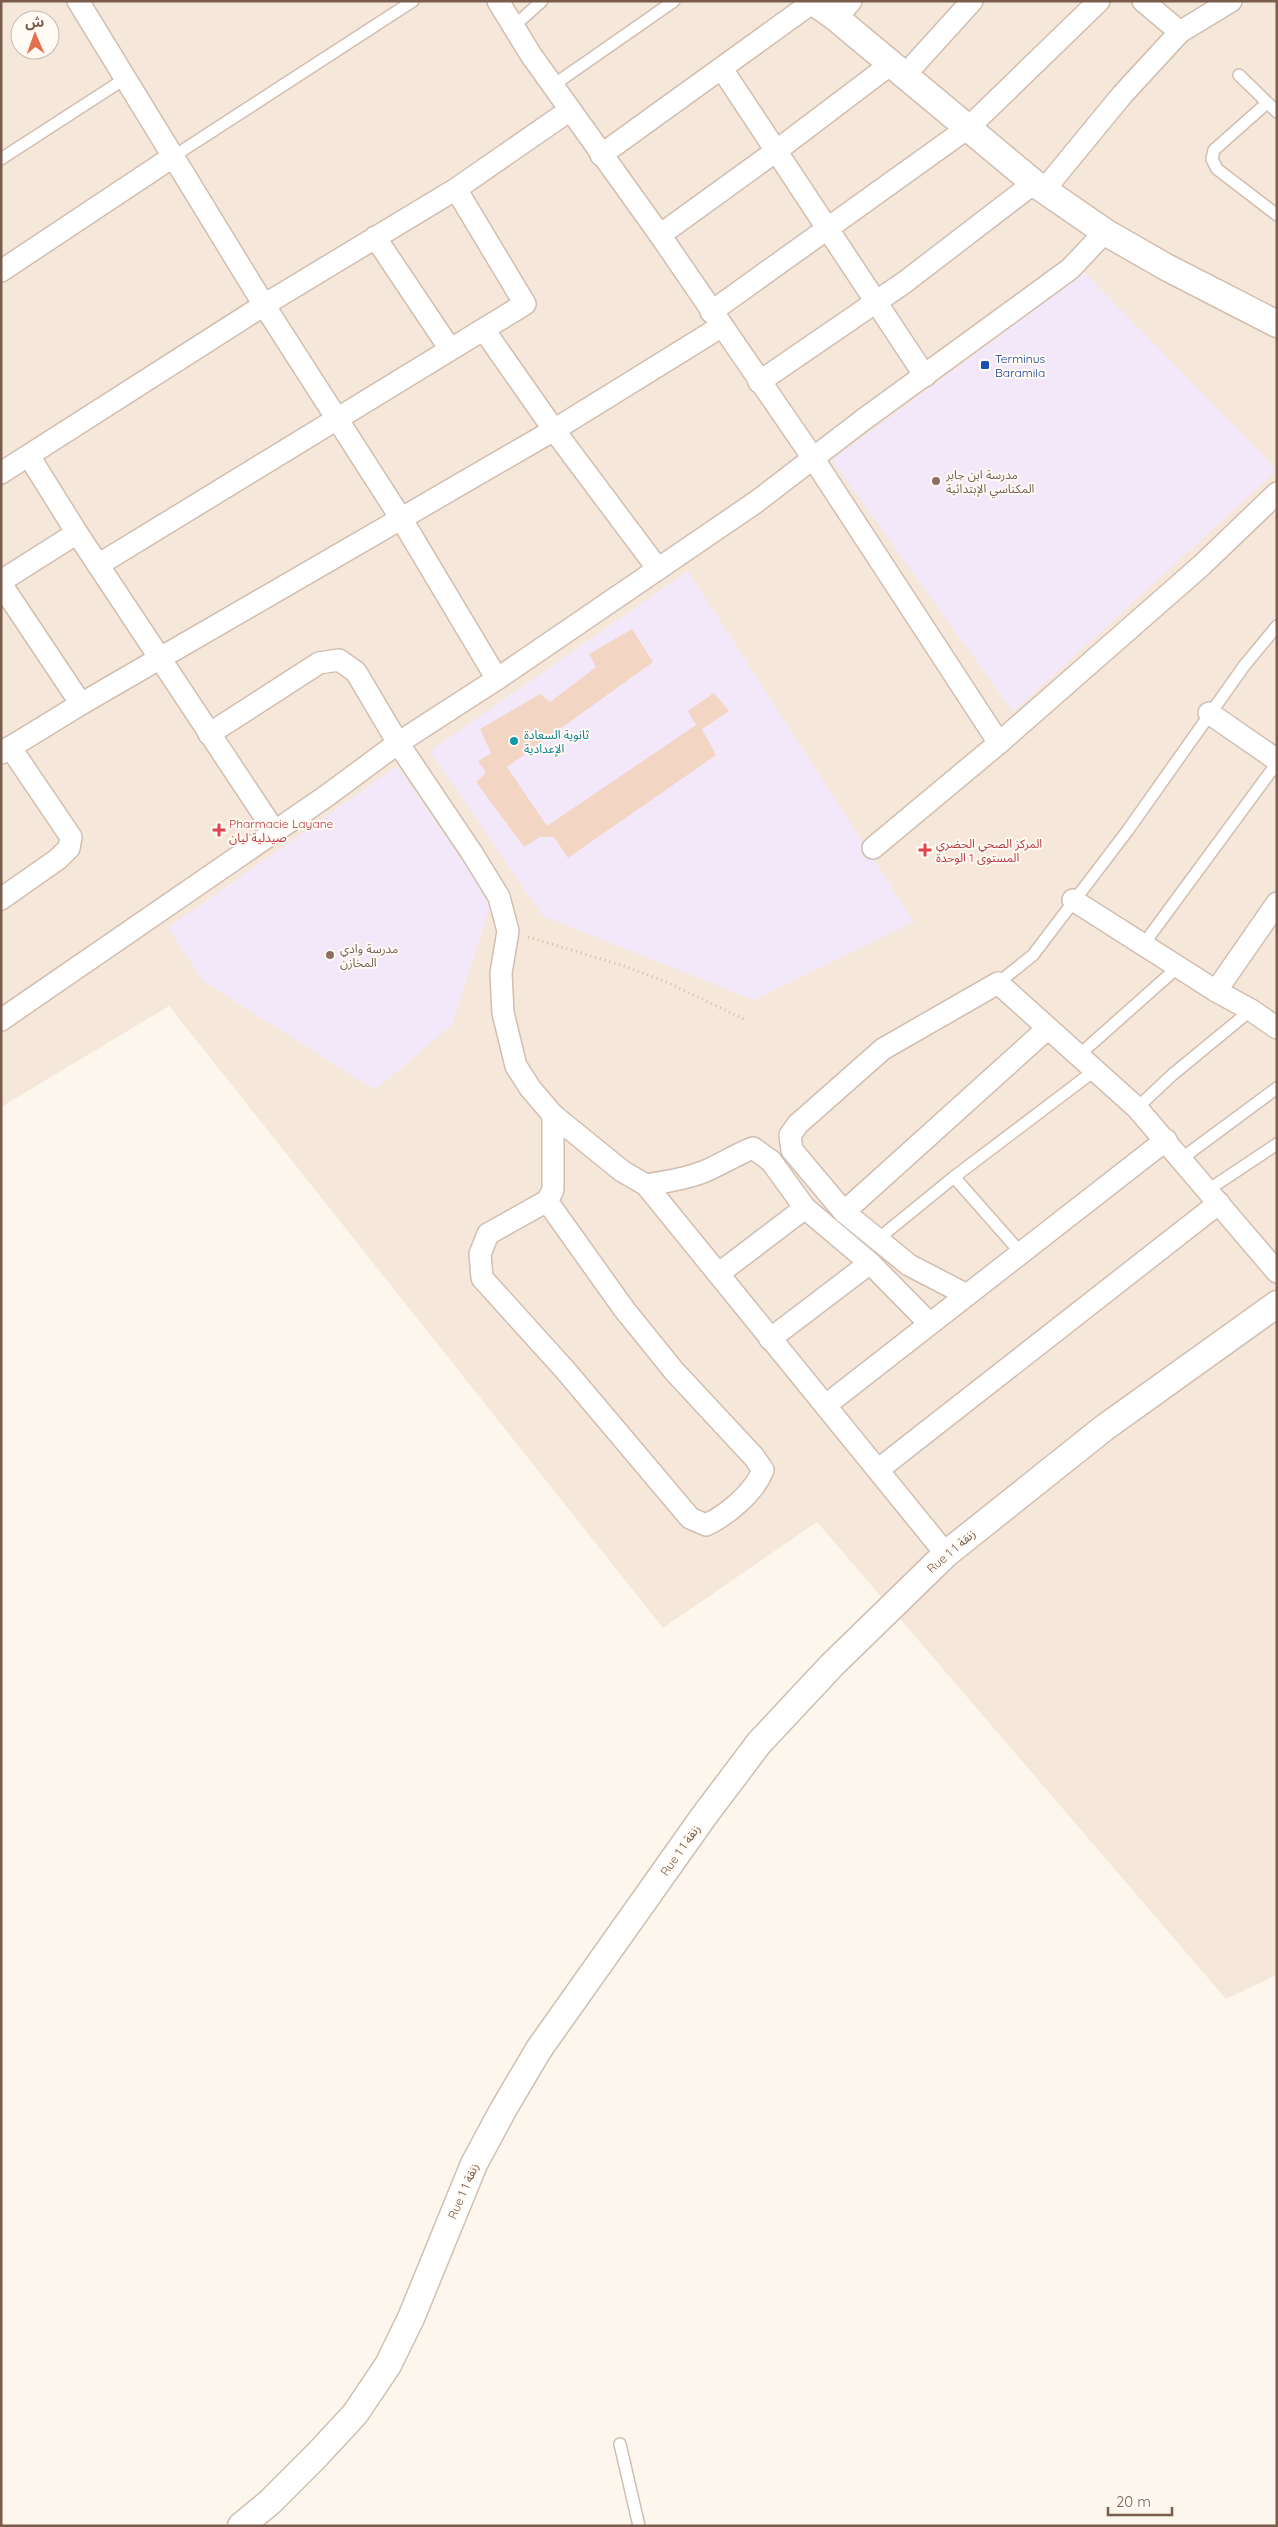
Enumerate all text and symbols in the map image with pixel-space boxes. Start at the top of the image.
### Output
north arrow [10,10,60,60]
text: ش [25,13,44,31]
place label: Terminus Baramila [995,351,1045,380]
marker: Terminus Baramila [979,359,991,371]
place label: مدرسة ابن جابر المكناسي الإبتدائية [945,467,1035,498]
marker: مدرسة ابن جابر المكناسي الإبتدائية [930,475,942,487]
place label: ثانوية السعادة الإعدادية [524,727,590,757]
marker: ثانوية السعادة الإعدادية [508,735,520,747]
place label: Pharmacie Layane صيدلية ليان [229,816,334,845]
marker: Pharmacie Layane صيدلية ليان [213,824,225,836]
place label: المركز الصحي الحضري المستوى 1 الوحدة [936,836,1042,865]
marker: المركز الصحي الحضري المستوى 1 الوحدة [918,843,932,857]
place label: مدرسة وادي المخازن [340,941,398,970]
marker: مدرسة وادي المخازن [324,949,336,961]
street label: Rue 1 زنقة 1 [924,1526,978,1576]
street label: Rue 1 زنقة 1 [657,1821,703,1879]
street label: Rue 1 زنقة 1 [445,2161,481,2221]
scale bar [1108,2484,1172,2516]
text: 20 m [1116,2492,1151,2511]

